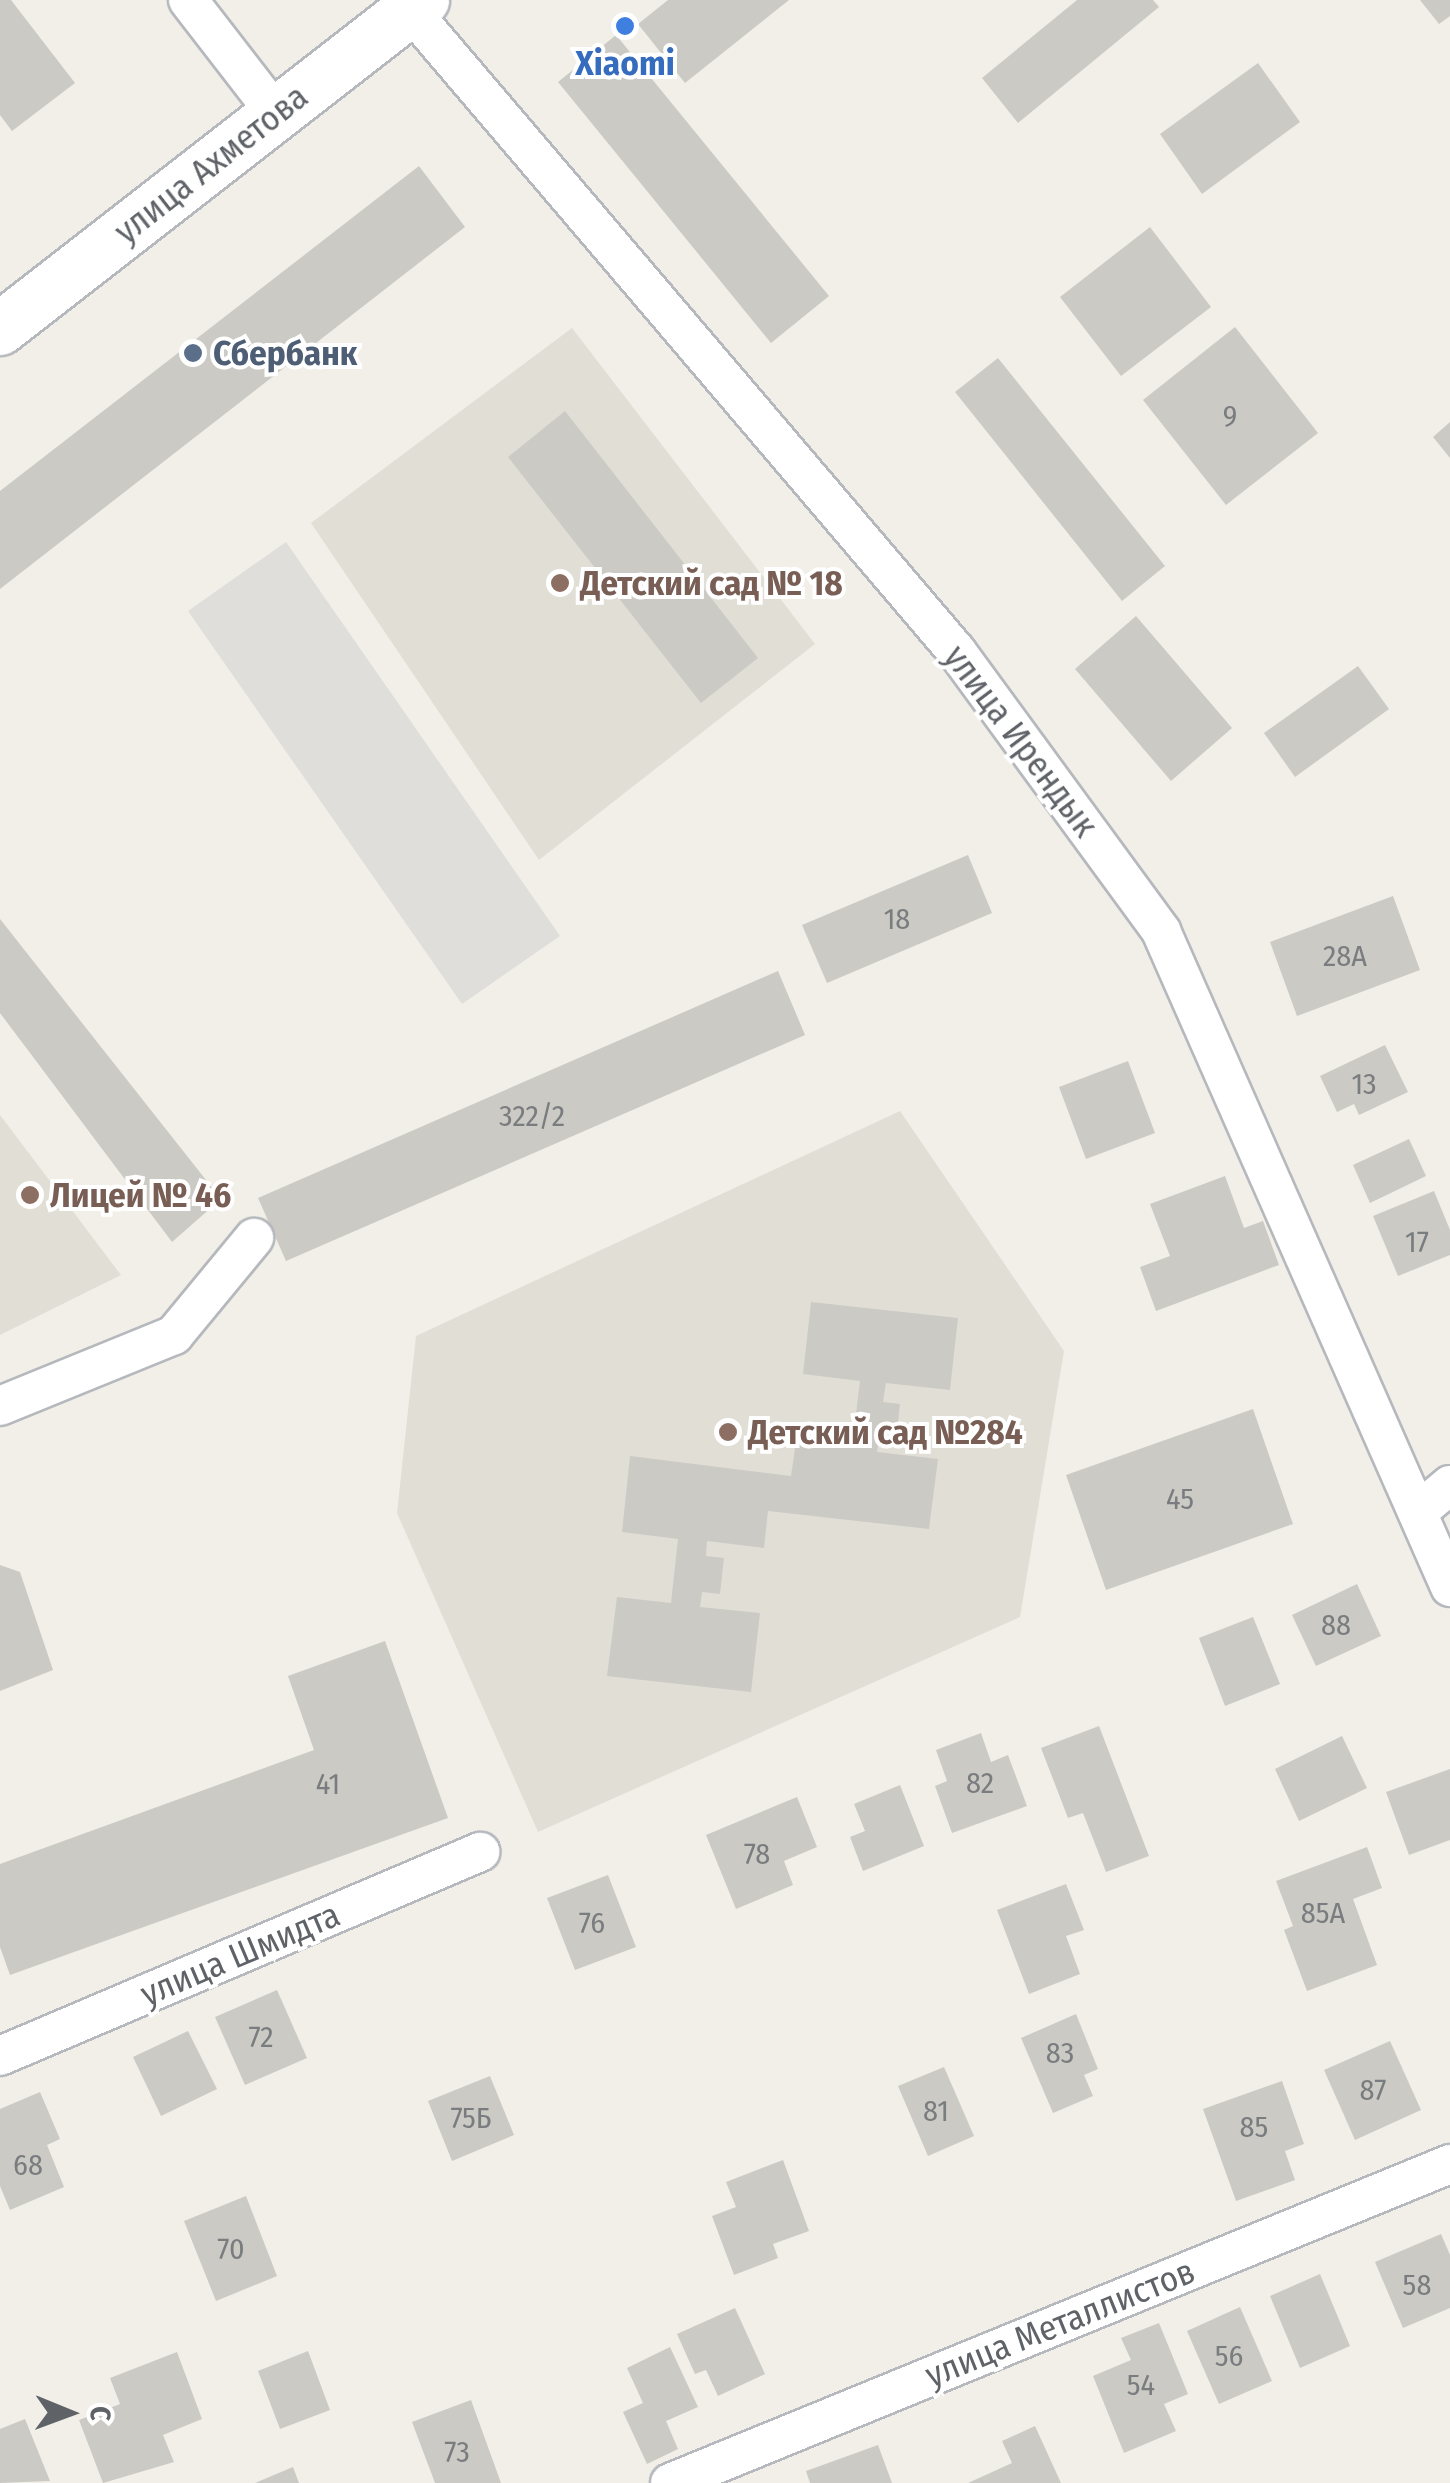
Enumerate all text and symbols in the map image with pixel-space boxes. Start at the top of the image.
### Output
marker: Xiaomi [614,15,636,37]
place label: Xiaomi [575,42,675,84]
street label: улица Ахметова [106,76,316,252]
place label: Сбербанк [213,332,357,374]
marker: Сбербанк [182,342,204,364]
house number: 9 [1223,398,1237,434]
place label: Детский сад № 18 [580,562,843,604]
marker: Детский сад № 18 [549,572,571,594]
street label: улица Ирендык [935,637,1107,845]
house number: 18 [884,901,910,937]
house number: 28А [1323,938,1367,974]
house number: 13 [1351,1066,1377,1102]
house number: 322/2 [499,1098,565,1134]
place label: Лицей № 46 [50,1174,231,1216]
marker: Лицей № 46 [19,1184,41,1206]
house number: 17 [1405,1224,1429,1260]
place label: Детский сад №284 [748,1411,1023,1453]
marker: Детский сад №284 [717,1421,739,1443]
house number: 45 [1166,1481,1194,1517]
house number: 88 [1321,1607,1351,1643]
house number: 82 [966,1765,994,1801]
house number: 41 [316,1766,340,1802]
house number: 78 [744,1836,770,1872]
street label: улица Шмидта [134,1893,346,2015]
house number: 85А [1301,1895,1345,1931]
house number: 76 [579,1905,605,1941]
house number: 72 [248,2019,274,2055]
house number: 83 [1046,2035,1074,2071]
house number: 87 [1360,2072,1386,2108]
house number: 81 [923,2093,949,2129]
house number: 75Б [450,2100,492,2136]
house number: 85 [1240,2109,1268,2145]
house number: 68 [13,2147,43,2183]
house number: 70 [217,2231,245,2267]
street label: улица Металлистов [919,2250,1201,2396]
house number: 58 [1403,2267,1431,2303]
house number: 56 [1215,2338,1243,2374]
north arrow [20,2363,120,2463]
house number: 54 [1127,2367,1155,2403]
text: С [84,2406,117,2421]
house number: 73 [444,2434,470,2470]

